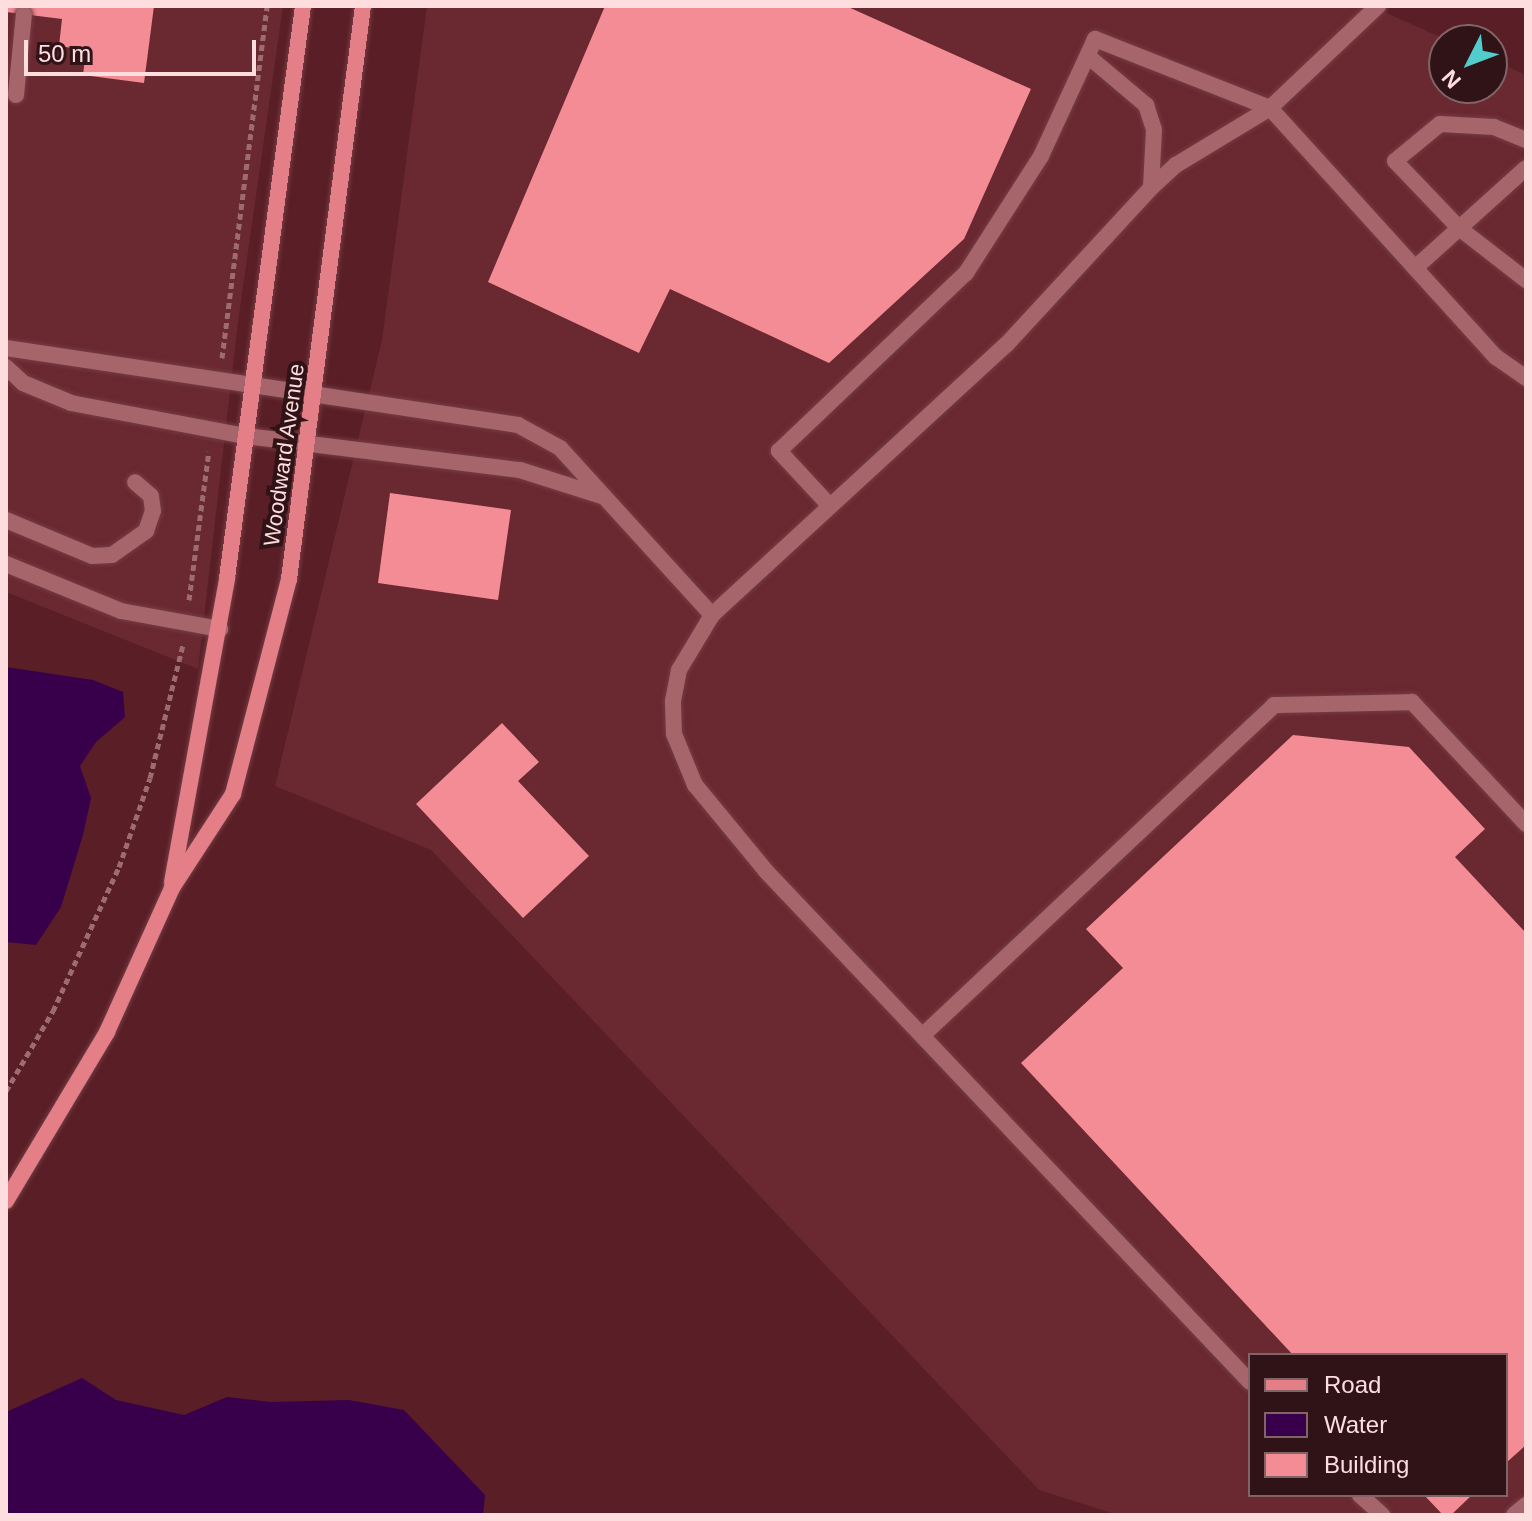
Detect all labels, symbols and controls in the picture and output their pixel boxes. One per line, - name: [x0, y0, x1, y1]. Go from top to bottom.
- scale bar: [28, 24, 260, 74]
- north arrow: [1428, 24, 1508, 104]
- text: 50 m: [38, 40, 91, 67]
- text: N: [1437, 65, 1466, 93]
- street label: Woodward Avenue: [258, 362, 310, 548]
- legend: [1248, 1353, 1508, 1497]
- text: Road: [1324, 1371, 1381, 1398]
- text: Water: [1324, 1411, 1387, 1438]
- text: Building: [1324, 1451, 1409, 1478]

